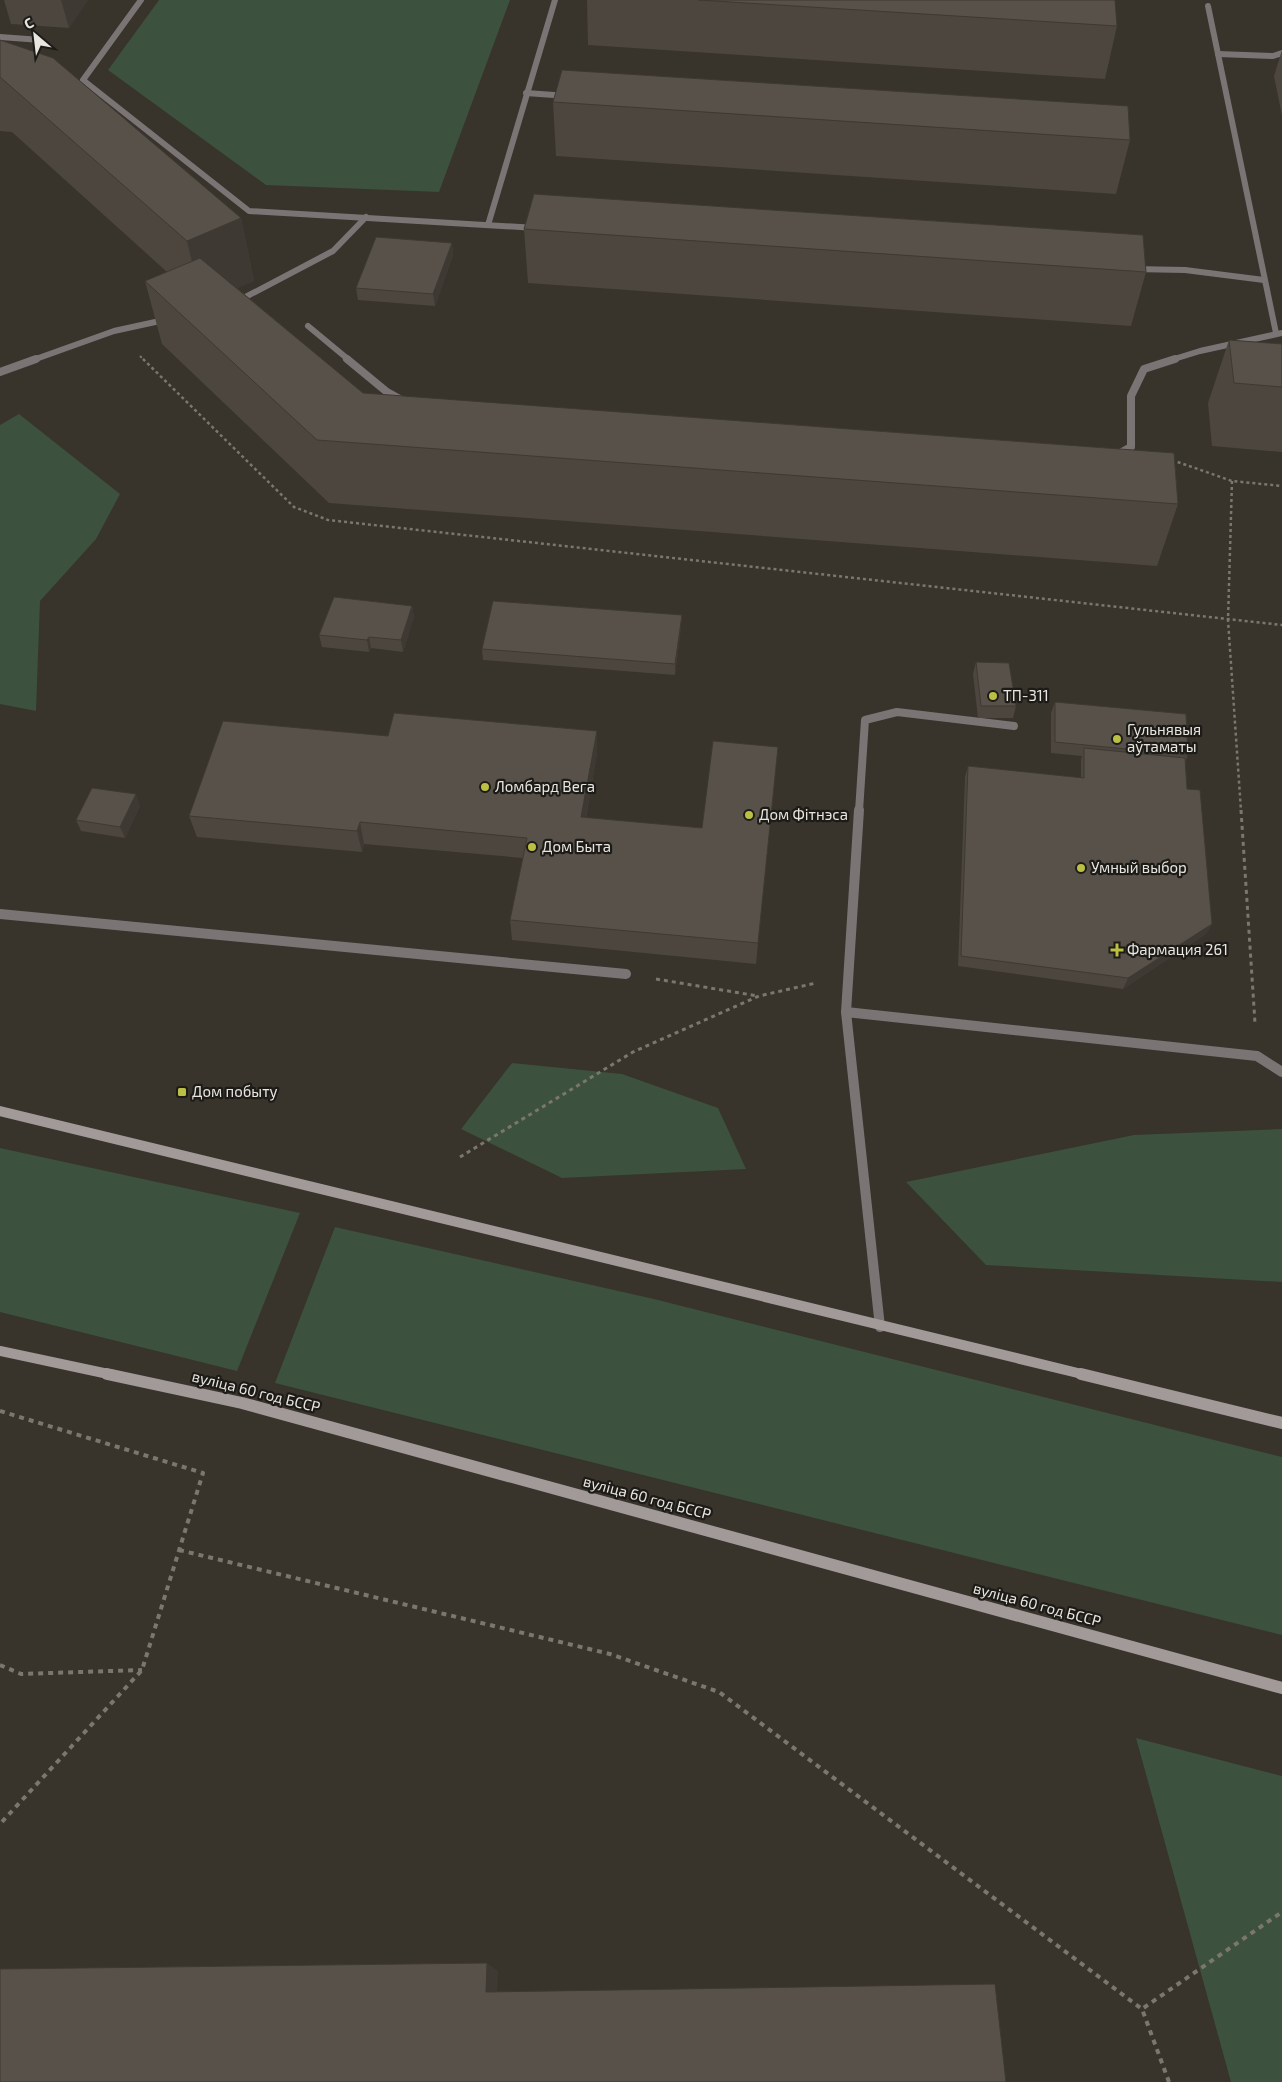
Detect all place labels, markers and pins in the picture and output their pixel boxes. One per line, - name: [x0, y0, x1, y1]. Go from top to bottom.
- place label: ТП-311: [1003, 686, 1049, 704]
- marker: ТП-311: [987, 690, 999, 702]
- place label: Гульнявыя аўтаматы: [1127, 720, 1201, 756]
- marker: Гульнявыя аўтаматы: [1111, 733, 1123, 745]
- place label: Ломбард Вега: [495, 777, 595, 795]
- marker: Ломбард Вега: [479, 781, 491, 793]
- place label: Дом Фітнэса: [759, 805, 848, 823]
- marker: Дом Фітнэса: [743, 809, 755, 821]
- place label: Дом Быта: [542, 837, 611, 855]
- marker: Дом Быта: [526, 841, 538, 853]
- place label: Умный выбор: [1091, 858, 1187, 876]
- marker: Умный выбор: [1075, 862, 1087, 874]
- place label: Фармация 261: [1127, 940, 1228, 958]
- marker: Фармация 261: [1111, 944, 1123, 956]
- place label: Дом побыту: [192, 1082, 277, 1101]
- marker: Дом побыту: [176, 1086, 188, 1098]

